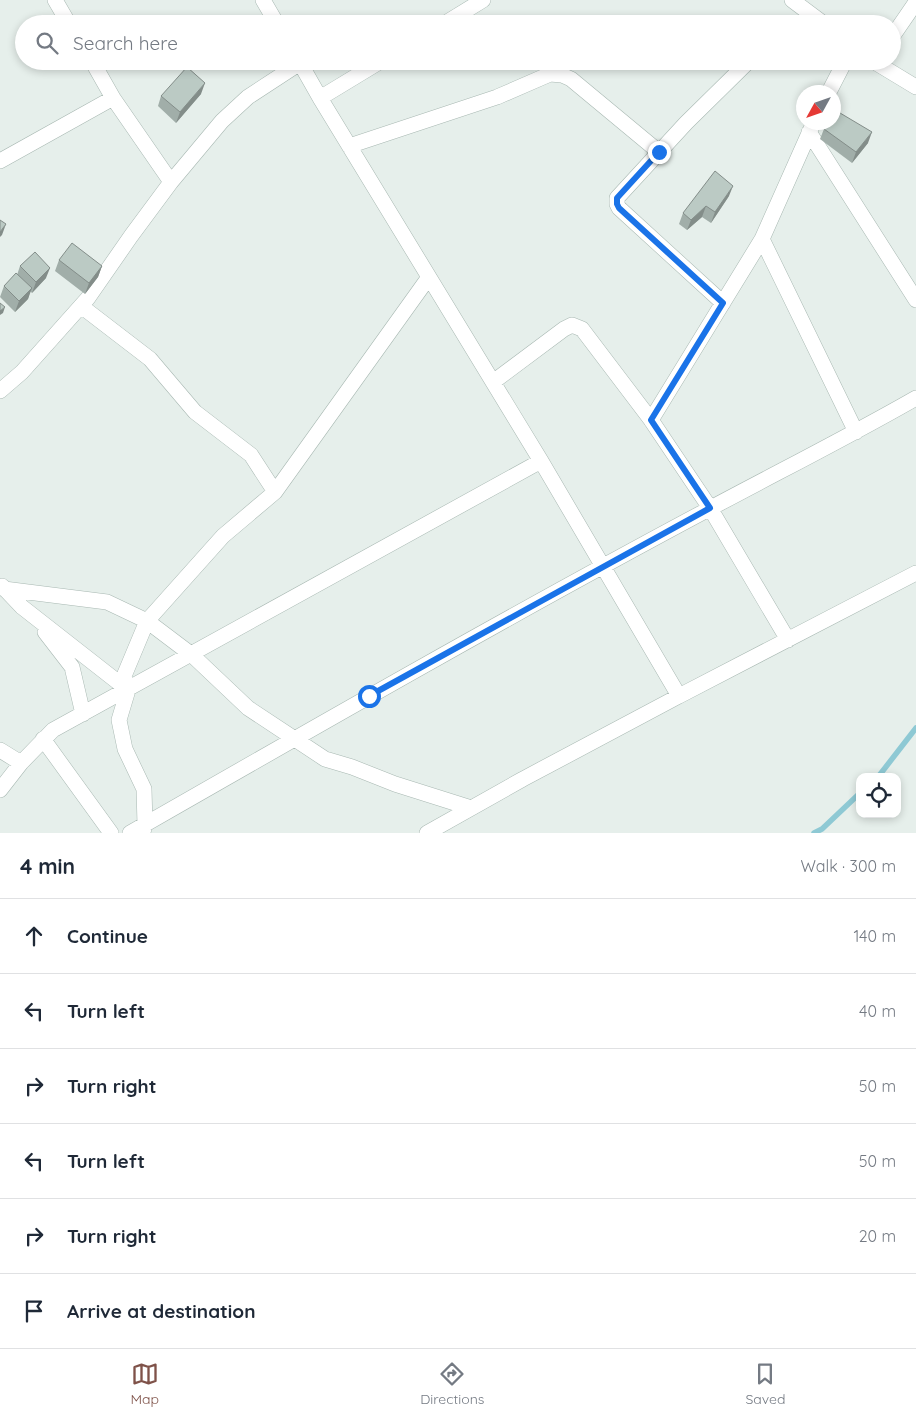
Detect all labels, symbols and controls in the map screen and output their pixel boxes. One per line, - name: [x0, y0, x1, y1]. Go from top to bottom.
- search box: [15, 15, 901, 70]
- icon: search: [33, 29, 61, 57]
- text: Search here: [73, 31, 178, 55]
- north arrow: [796, 85, 841, 130]
- route end: [648, 141, 671, 164]
- route start: [358, 685, 381, 708]
- map controls: [856, 773, 901, 818]
- button: locate: [856, 773, 901, 818]
- text: 4 min: [20, 853, 75, 879]
- text: Walk · 300 m: [801, 856, 896, 876]
- icon: ahead: [20, 922, 48, 950]
- text: Continue: [67, 924, 148, 948]
- text: 140 m: [853, 926, 896, 946]
- icon: left: [20, 997, 48, 1025]
- text: Turn left: [67, 999, 145, 1023]
- text: 40 m: [859, 1001, 896, 1021]
- icon: right: [20, 1072, 48, 1100]
- text: Turn right: [67, 1074, 156, 1098]
- text: 50 m: [859, 1076, 896, 1096]
- icon: left: [20, 1147, 48, 1175]
- text: Turn left: [67, 1149, 145, 1173]
- text: 50 m: [859, 1151, 896, 1171]
- icon: right: [20, 1222, 48, 1250]
- text: Turn right: [67, 1224, 156, 1248]
- text: 20 m: [859, 1226, 896, 1246]
- icon: arrive: [20, 1297, 48, 1325]
- text: Arrive at destination: [67, 1299, 256, 1323]
- tab: Map: [131, 1360, 159, 1408]
- tab: Directions: [420, 1360, 484, 1408]
- tab: Saved: [745, 1360, 785, 1408]

